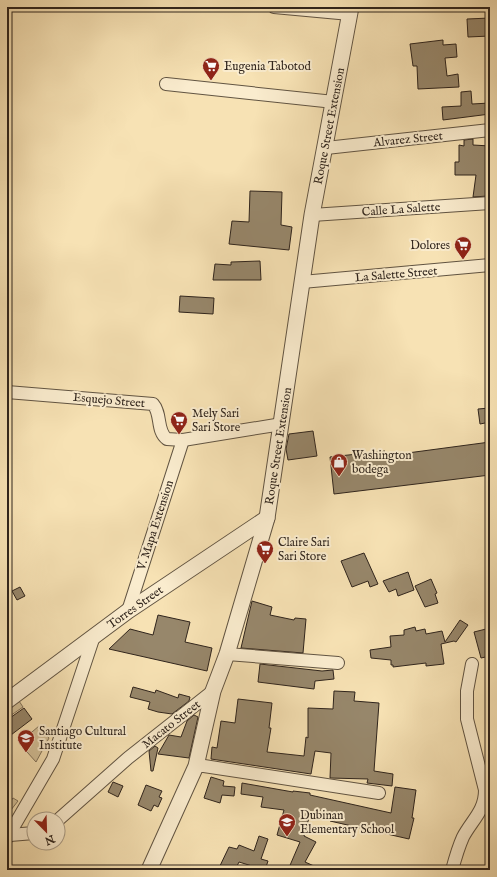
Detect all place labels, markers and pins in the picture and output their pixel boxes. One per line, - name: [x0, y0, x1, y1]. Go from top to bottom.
- supermarket icon: Eugenia Tabotod: [201, 56, 221, 81]
- place label: Eugenia Tabotod: [224, 59, 311, 74]
- supermarket icon: Dolores: [453, 235, 473, 260]
- place label: Dolores: [410, 238, 450, 253]
- place label: Mely Sari Sari Store: [192, 406, 241, 435]
- supermarket icon: Mely Sari Sari Store: [169, 410, 189, 435]
- place label: Washington bodega: [352, 448, 412, 477]
- shop icon: Washington bodega: [329, 452, 349, 477]
- place label: Claire Sari Sari Store: [278, 535, 330, 564]
- supermarket icon: Claire Sari Sari Store: [255, 539, 275, 564]
- place label: Santiago Cultural Institute: [39, 724, 127, 753]
- school or university icon: Santiago Cultural Institute: [16, 728, 36, 753]
- place label: Dubinan Elementary School: [300, 808, 395, 837]
- school or university icon: Dubinan Elementary School: [277, 812, 297, 837]

